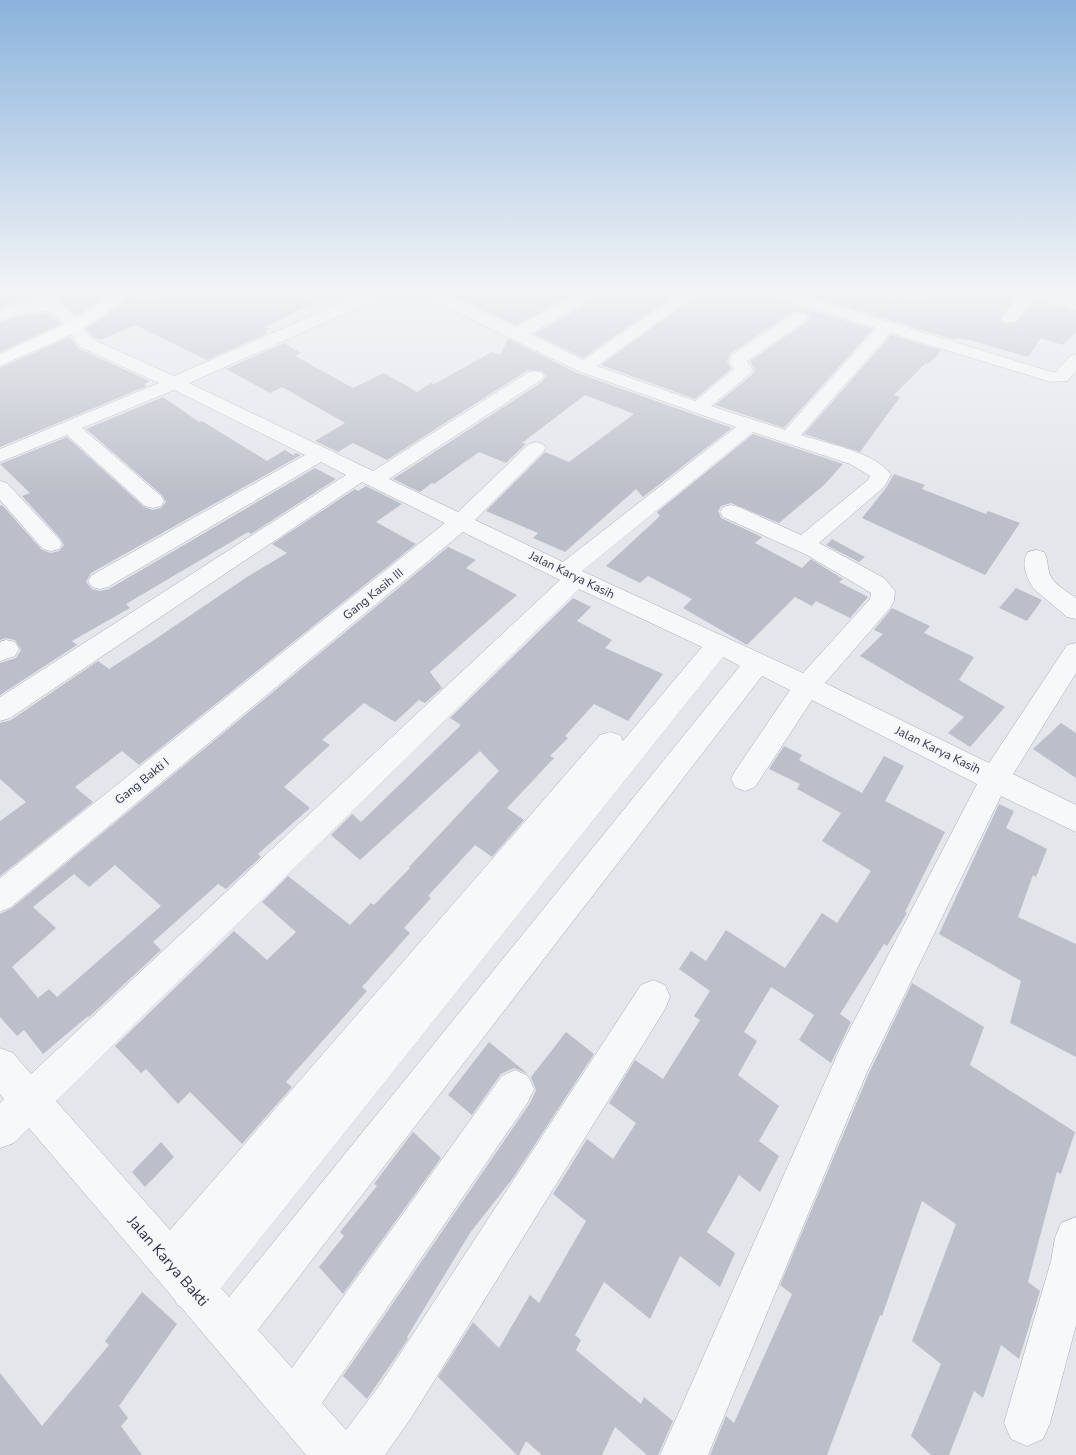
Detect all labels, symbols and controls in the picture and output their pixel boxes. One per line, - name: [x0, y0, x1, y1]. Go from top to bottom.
- street label: Jalan Karya Kasih: [526, 547, 617, 603]
- street label: Gang Kasih III: [339, 565, 407, 623]
- street label: Jalan Karya Kasih: [892, 722, 983, 778]
- street label: Gang Bakti I: [112, 754, 172, 808]
- street label: Jalan Karya Bakti: [122, 1211, 213, 1311]

